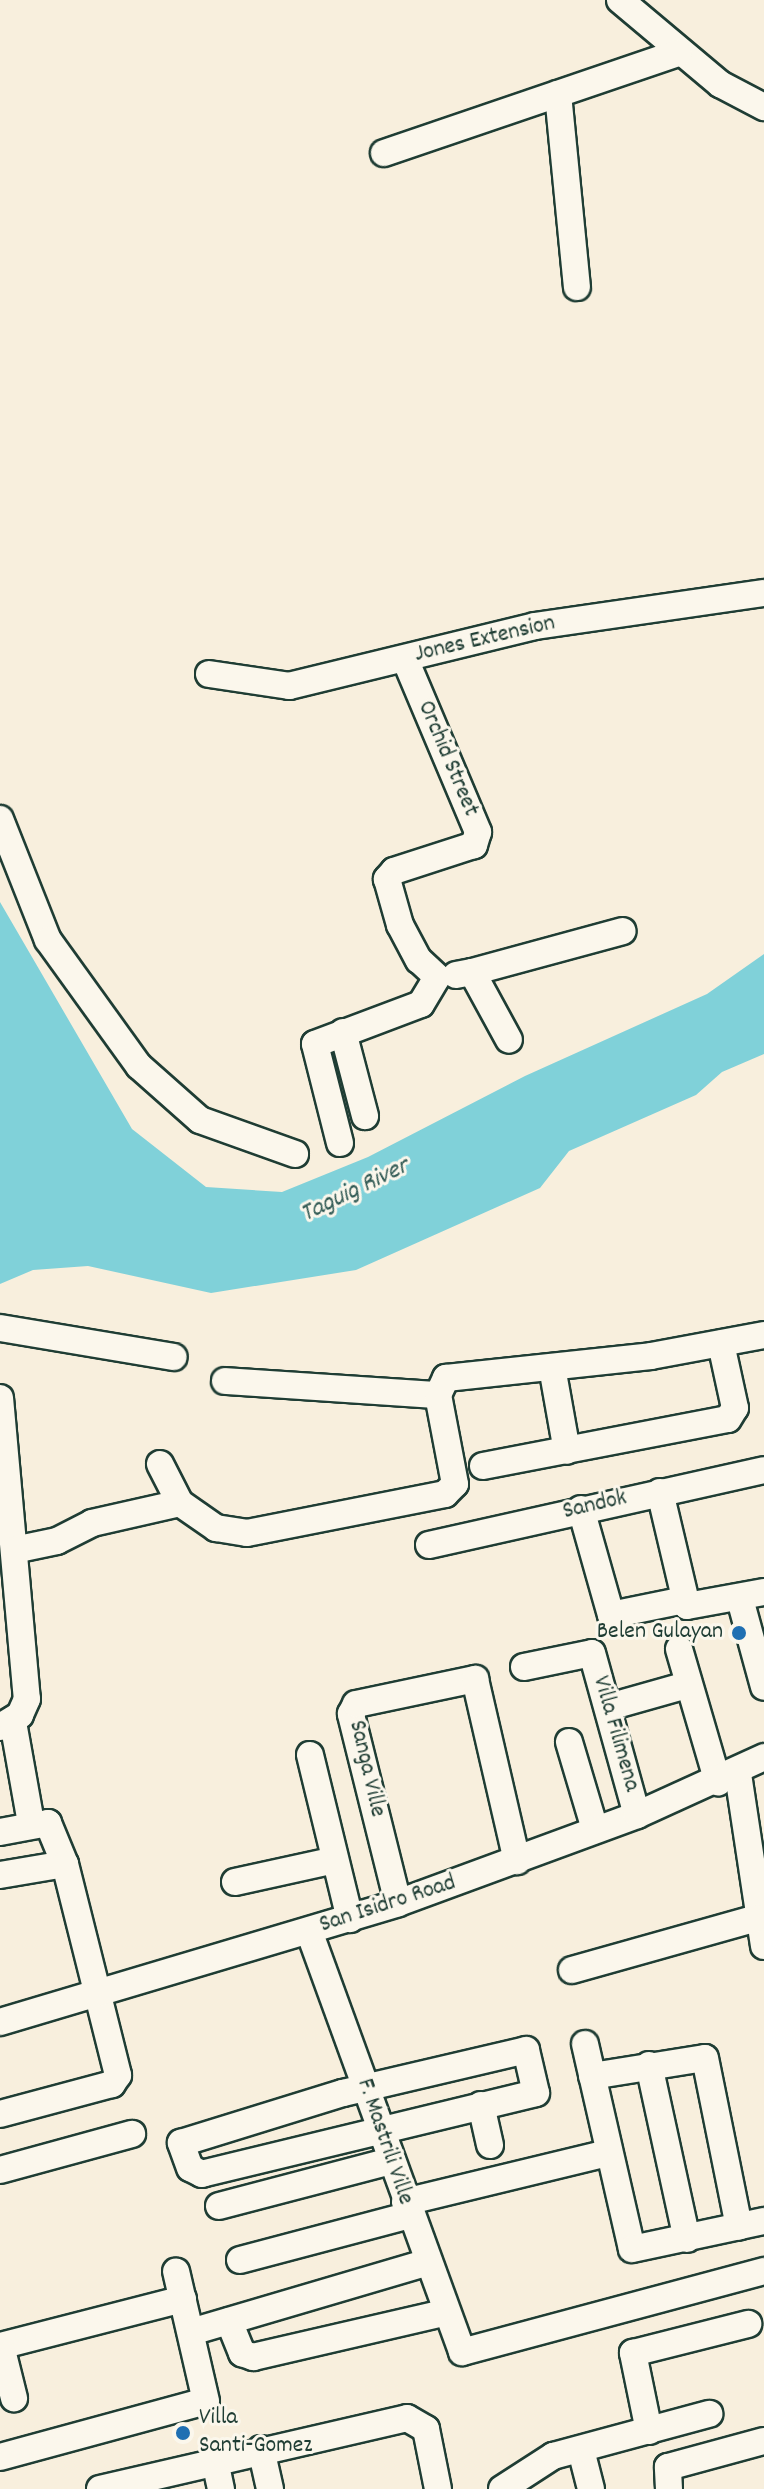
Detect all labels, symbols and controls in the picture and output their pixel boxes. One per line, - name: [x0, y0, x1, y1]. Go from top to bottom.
- street label: Jones Extension: [412, 610, 558, 670]
- street label: Orchid Street: [410, 697, 484, 821]
- water label: Taguig River: [296, 1151, 414, 1231]
- street label: Sandok: [560, 1485, 630, 1527]
- place label: Belen Gulayan: [597, 1619, 723, 1647]
- marker: Belen Gulayan: [730, 1624, 748, 1642]
- street label: Villa Filimena: [585, 1673, 645, 1795]
- street label: Sanga Ville: [341, 1718, 391, 1820]
- street label: San Isidro Road: [316, 1869, 460, 1941]
- street label: F. Mastrili Ville: [349, 2075, 419, 2209]
- place label: Villa Santi-Gomez: [199, 2405, 312, 2461]
- marker: Villa Santi-Gomez: [174, 2424, 192, 2442]

